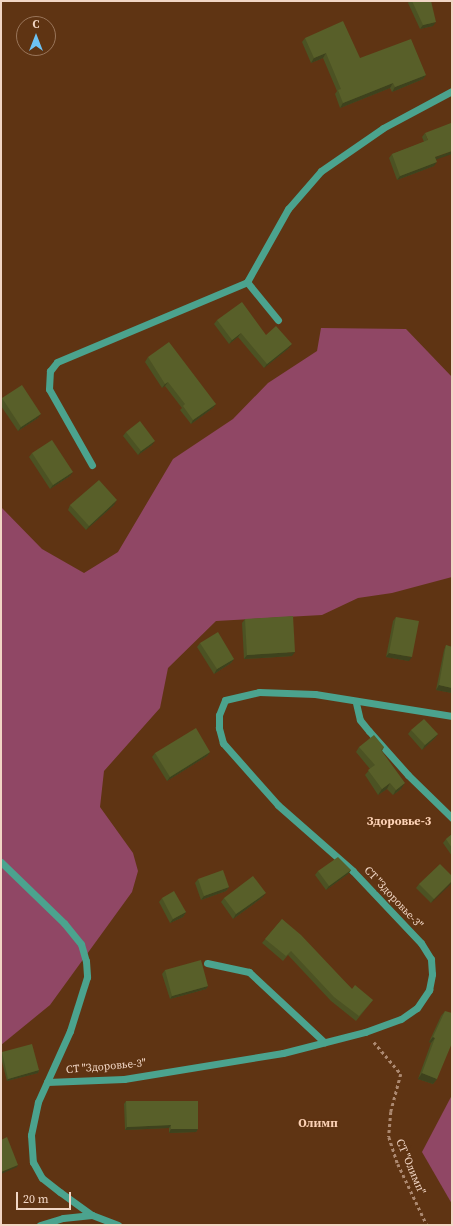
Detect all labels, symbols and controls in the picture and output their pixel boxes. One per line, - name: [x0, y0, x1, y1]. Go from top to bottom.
- north arrow: [16, 16, 56, 56]
- text: С: [33, 17, 39, 32]
- district label: Здоровье-3: [367, 815, 431, 829]
- street label: СТ "Здоровье-3": [361, 864, 425, 932]
- street label: СТ "Здоровье-3": [65, 1057, 147, 1077]
- district label: Олимп: [298, 1117, 338, 1131]
- street label: СТ "Олимп": [392, 1137, 428, 1197]
- scale bar: [18, 1184, 73, 1210]
- text: 20 m: [23, 1191, 49, 1207]

